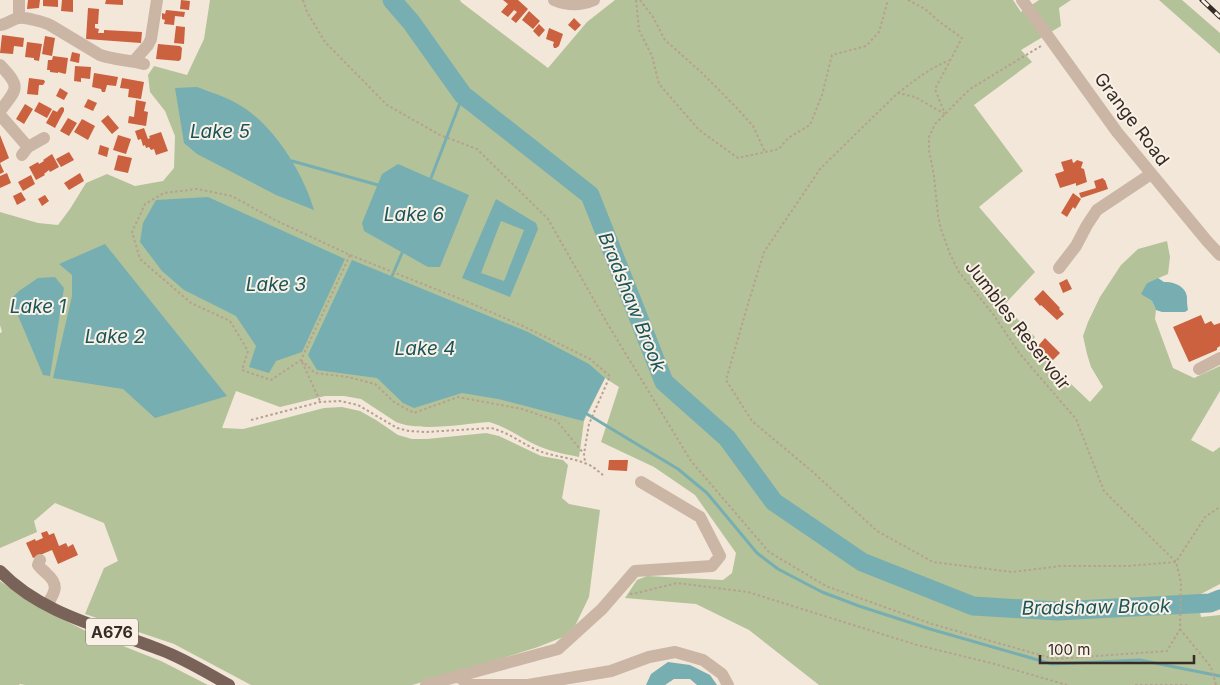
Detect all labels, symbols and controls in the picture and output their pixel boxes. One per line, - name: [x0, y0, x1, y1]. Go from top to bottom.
- street label: Grange Road: [1090, 68, 1174, 170]
- water label: Lake 5: [190, 120, 251, 143]
- water label: Lake 6: [384, 203, 444, 226]
- water label: Bradshaw Brook: [593, 229, 671, 376]
- street label: Jumbles Reservoir: [961, 256, 1075, 394]
- water label: Lake 3: [246, 273, 306, 296]
- water label: Lake 1: [10, 295, 66, 318]
- water label: Lake 2: [85, 325, 146, 348]
- water label: Lake 4: [395, 337, 456, 360]
- water label: Bradshaw Brook: [1021, 594, 1171, 620]
- road number: A676: [86, 618, 138, 646]
- scale bar: [1040, 632, 1194, 664]
- text: 100 m: [1048, 640, 1090, 659]

